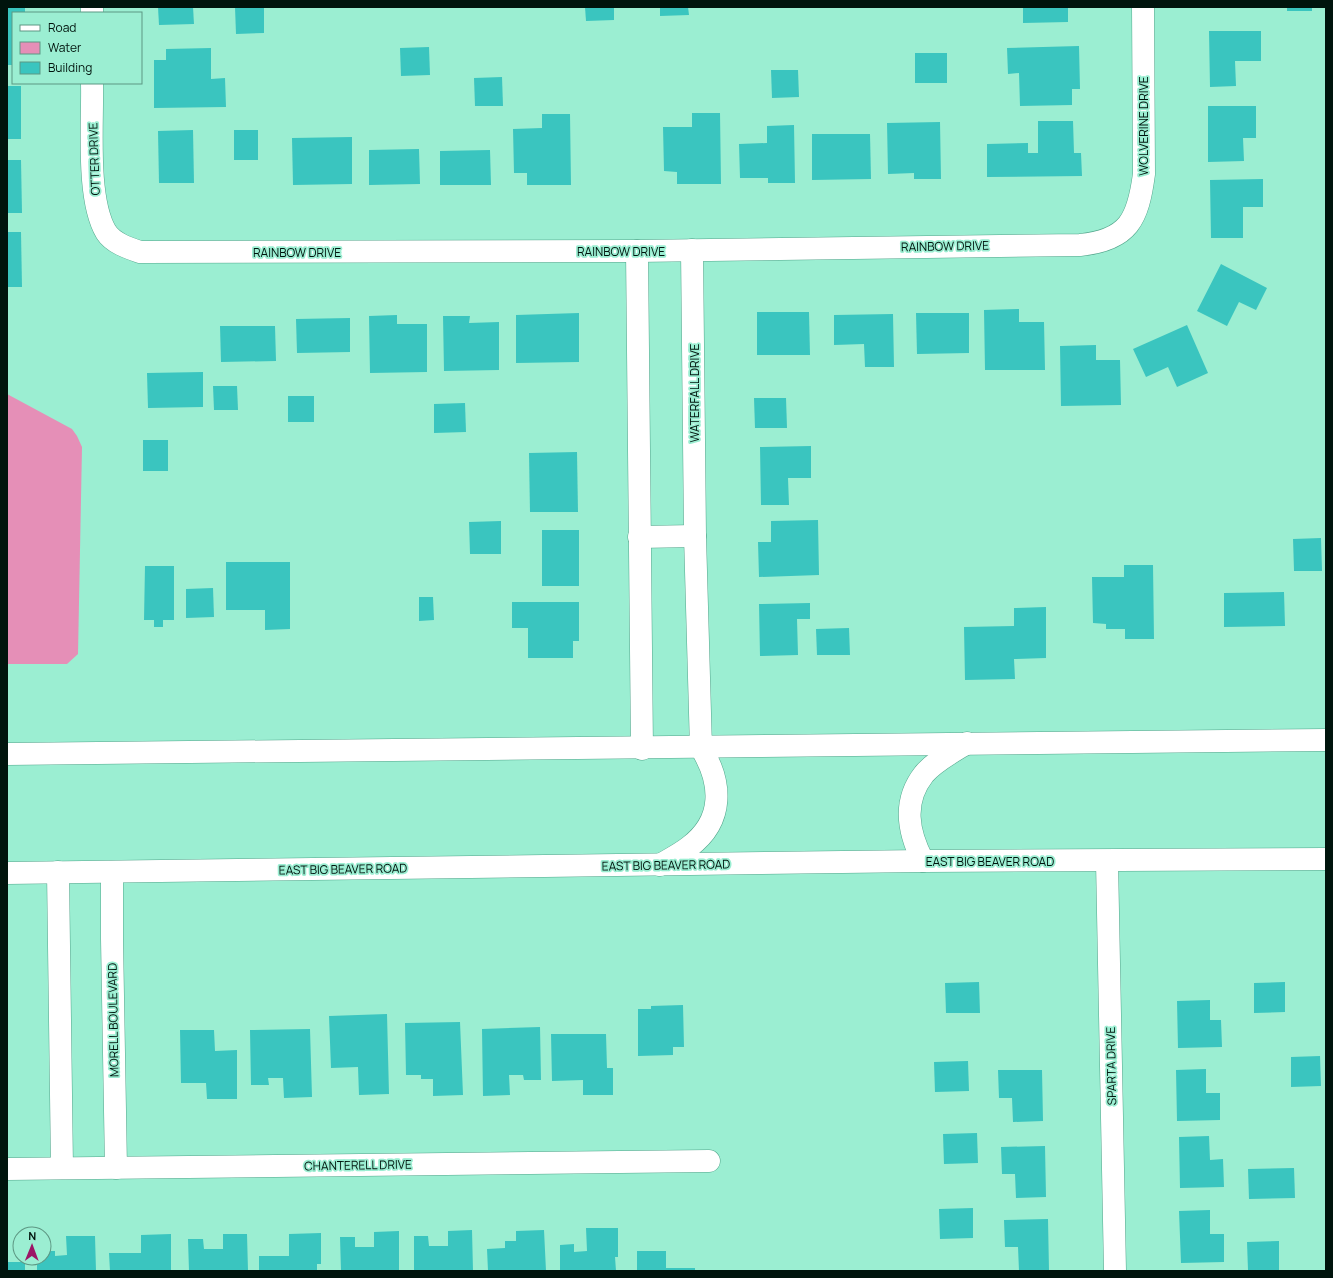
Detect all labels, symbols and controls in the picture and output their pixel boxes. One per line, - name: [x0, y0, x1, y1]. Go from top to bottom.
- legend: [12, 12, 142, 84]
- text: Road: [48, 19, 76, 36]
- text: Water: [48, 39, 82, 56]
- text: Building: [48, 59, 92, 76]
- street label: WOLVERINE DRIVE: [1135, 76, 1152, 176]
- street label: OTTER DRIVE: [84, 122, 104, 196]
- street label: RAINBOW DRIVE: [901, 237, 989, 255]
- street label: RAINBOW DRIVE: [577, 243, 665, 260]
- street label: RAINBOW DRIVE: [253, 244, 341, 261]
- street label: WATERFALL DRIVE: [686, 343, 703, 442]
- street label: EAST BIG BEAVER ROAD: [926, 853, 1054, 870]
- street label: EAST BIG BEAVER ROAD: [602, 855, 730, 875]
- street label: EAST BIG BEAVER ROAD: [279, 859, 407, 879]
- street label: MORELL BOULEVARD: [104, 963, 122, 1077]
- street label: SPARTA DRIVE: [1102, 1026, 1120, 1105]
- street label: CHANTERELL DRIVE: [304, 1156, 412, 1174]
- north arrow: [12, 1226, 52, 1266]
- text: N: [28, 1228, 36, 1243]

